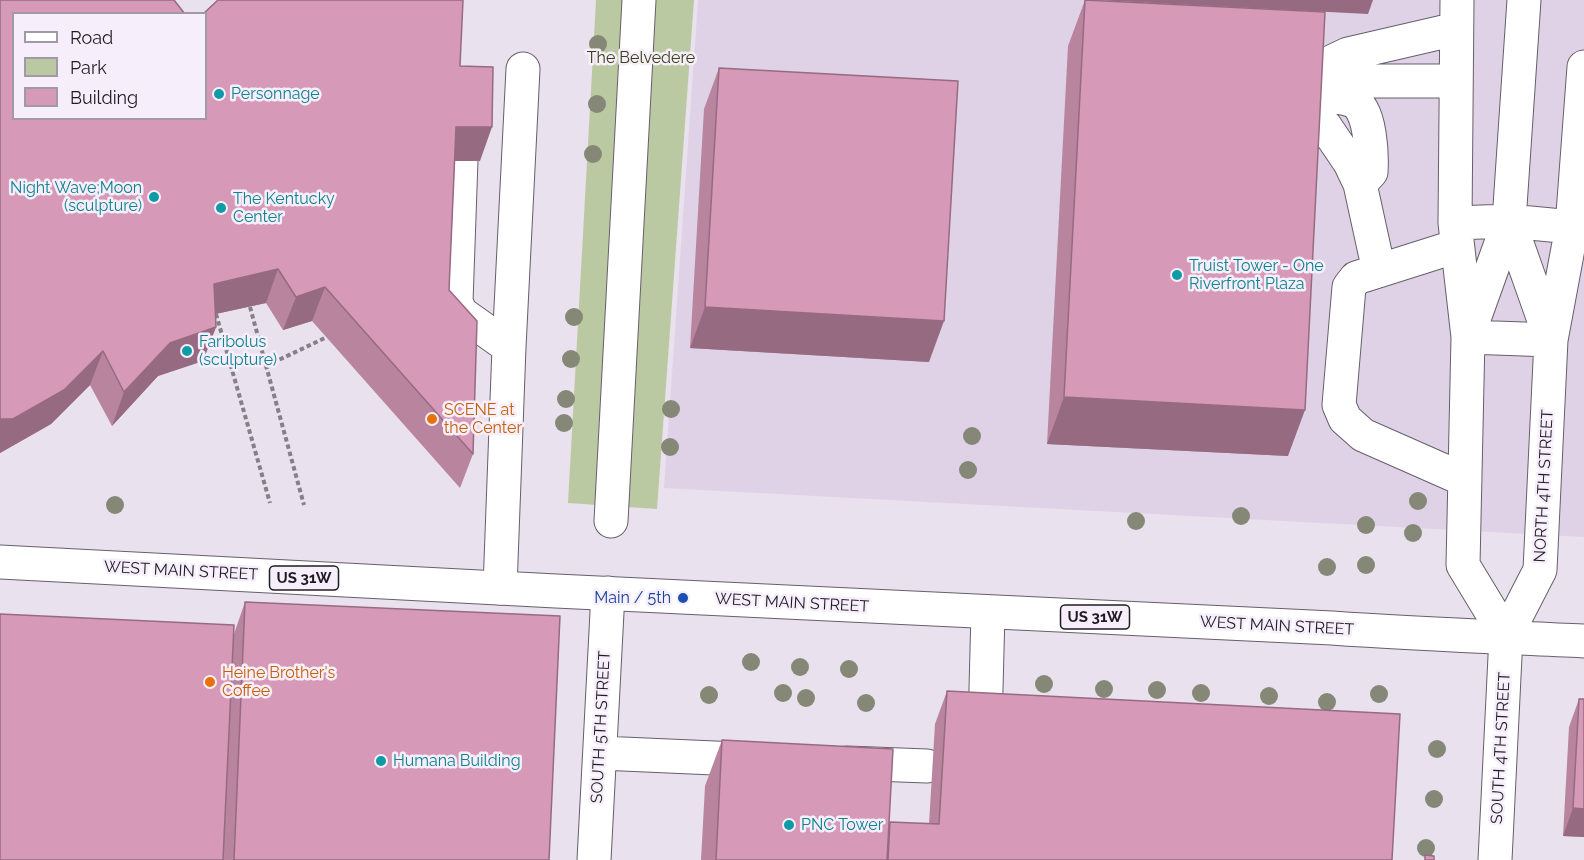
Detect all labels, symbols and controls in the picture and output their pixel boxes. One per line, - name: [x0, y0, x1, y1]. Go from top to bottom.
- legend: [12, 12, 207, 120]
- text: Road: [70, 27, 113, 48]
- park label: The Belvedere: [587, 48, 695, 68]
- text: Park: [70, 57, 107, 78]
- place label: Personnage: [231, 84, 320, 104]
- text: Building: [70, 87, 138, 108]
- marker: Personnage: [212, 87, 226, 101]
- place label: Night Wave;Moon (sculpture): [10, 178, 142, 216]
- place label: The Kentucky Center: [233, 189, 335, 227]
- marker: Night Wave;Moon (sculpture): [147, 190, 161, 204]
- marker: The Kentucky Center: [214, 201, 228, 215]
- place label: Truist Tower - One Riverfront Plaza: [1189, 256, 1324, 294]
- marker: Truist Tower - One Riverfront Plaza: [1170, 268, 1184, 282]
- place label: Faribolus (sculpture): [199, 332, 277, 370]
- marker: Faribolus (sculpture): [180, 344, 194, 358]
- place label: SCENE at the Center: [444, 400, 522, 438]
- street label: NORTH 4TH STREET: [1530, 409, 1558, 563]
- marker: SCENE at the Center: [425, 412, 439, 426]
- street label: WEST MAIN STREET: [103, 557, 259, 585]
- road number: US 31W: [270, 566, 338, 590]
- place label: Main / 5th: [594, 588, 671, 608]
- street label: WEST MAIN STREET: [714, 589, 870, 617]
- marker: Main / 5th: [676, 591, 690, 605]
- road number: US 31W: [1060, 605, 1130, 629]
- street label: WEST MAIN STREET: [1199, 612, 1355, 640]
- street label: SOUTH 5TH STREET: [587, 650, 615, 804]
- place label: Heine Brother's Coffee: [222, 663, 335, 701]
- street label: SOUTH 4TH STREET: [1487, 672, 1515, 824]
- marker: Heine Brother's Coffee: [203, 675, 217, 689]
- place label: Humana Building: [393, 751, 521, 771]
- marker: Humana Building: [374, 754, 388, 768]
- place label: PNC Tower: [801, 815, 883, 835]
- marker: PNC Tower: [782, 818, 796, 832]

